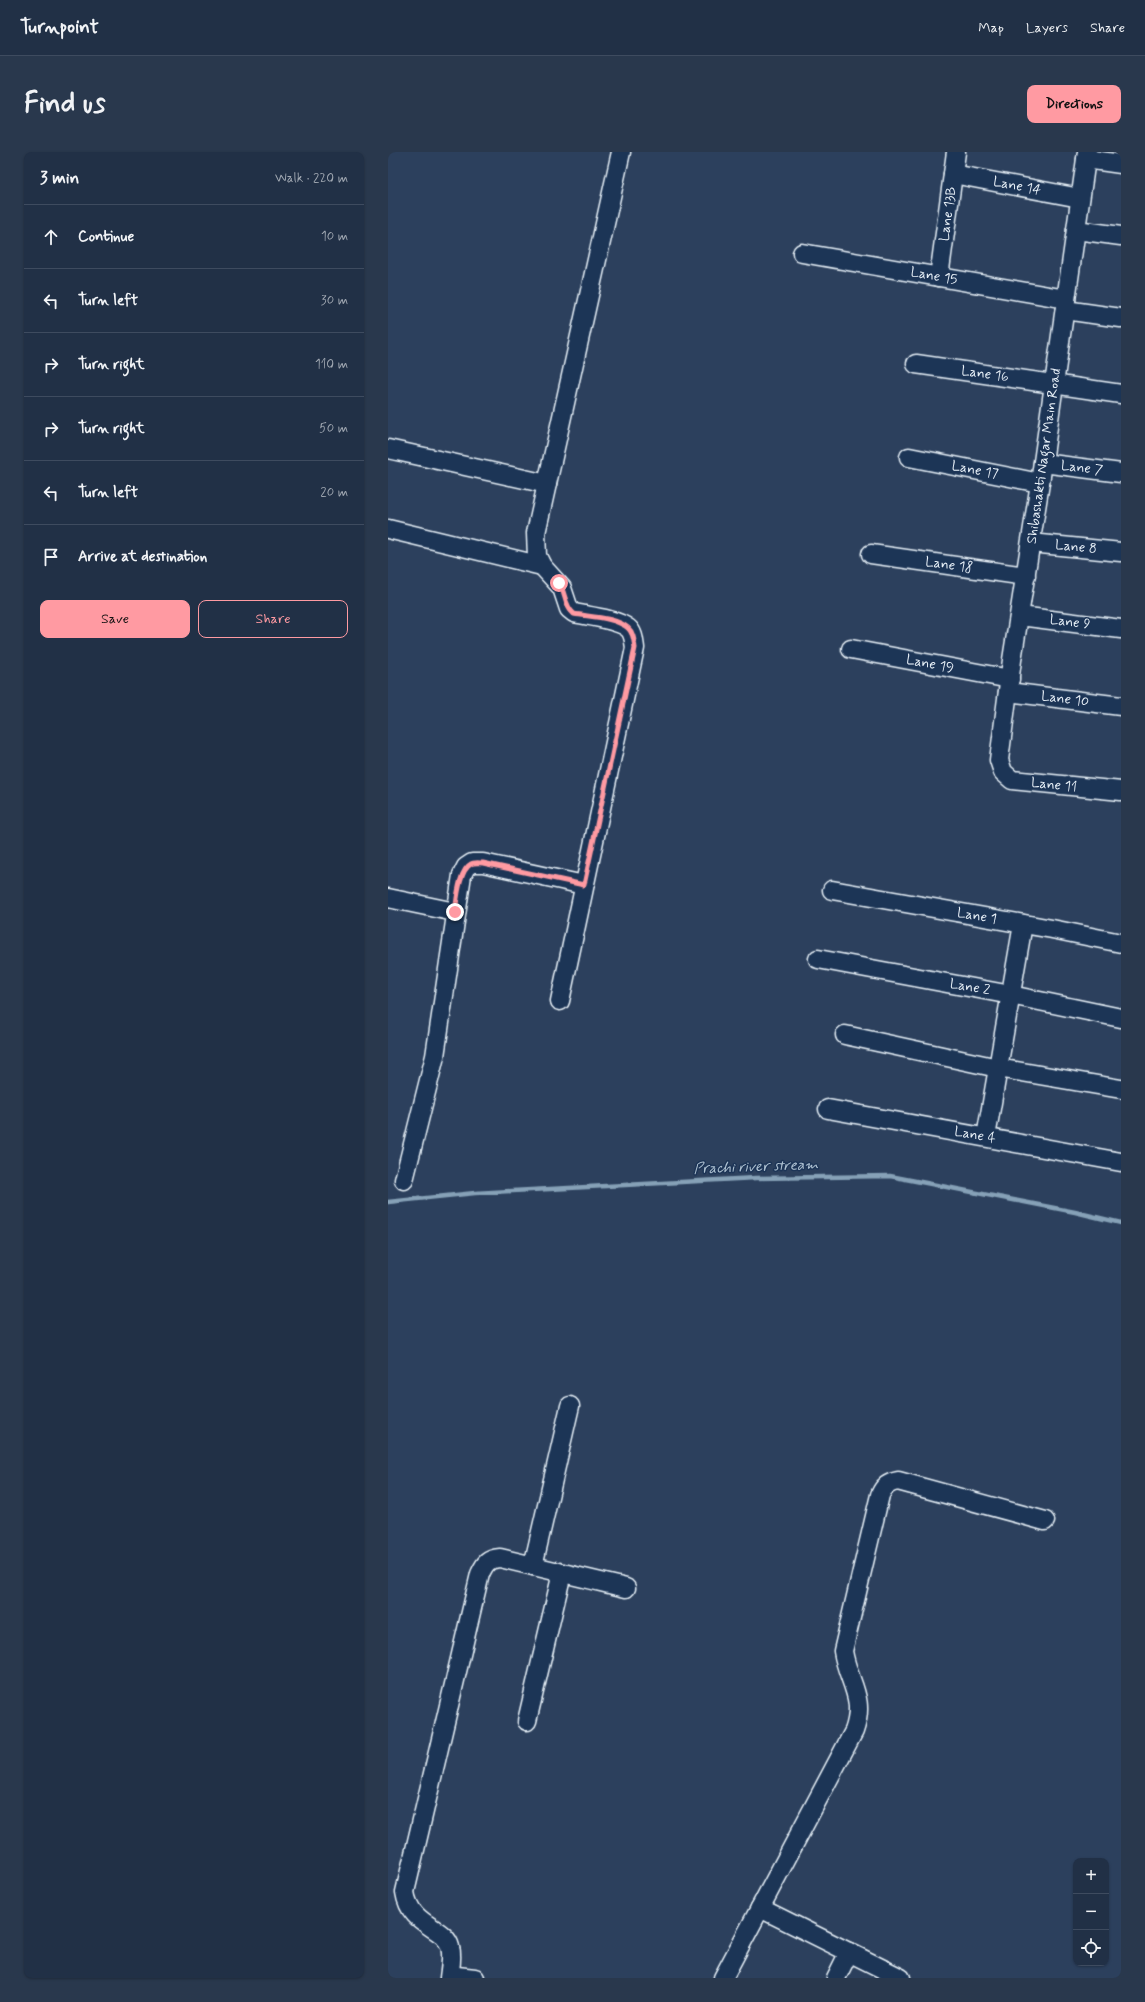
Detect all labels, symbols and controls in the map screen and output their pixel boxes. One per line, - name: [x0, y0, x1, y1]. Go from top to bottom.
- text: Turnpoint: [20, 15, 99, 40]
- text: Map: [978, 19, 1004, 37]
- text: Layers: [1026, 19, 1068, 37]
- text: Share: [1090, 19, 1125, 37]
- button: Directions: [1027, 85, 1121, 123]
- text: Find us: [24, 86, 105, 123]
- text: 3 min: [40, 167, 79, 189]
- text: Walk · 220 m: [275, 170, 348, 187]
- street label: Lane 14: [991, 173, 1043, 200]
- street label: Lane 13B: [935, 185, 961, 242]
- icon: ahead: [40, 226, 62, 248]
- text: Continue: [78, 227, 134, 247]
- text: 10 m: [321, 228, 348, 245]
- street label: Lane 15: [909, 263, 959, 289]
- icon: left: [40, 290, 62, 312]
- text: Turn left: [78, 291, 138, 311]
- text: 30 m: [321, 292, 348, 309]
- icon: right: [40, 354, 62, 376]
- text: Turn right: [78, 355, 145, 375]
- text: 110 m: [315, 356, 348, 373]
- street label: Lane 16: [960, 362, 1010, 386]
- street label: Shibashakti Nagar Main Road: [1023, 367, 1067, 545]
- icon: right: [40, 418, 62, 440]
- text: Turn right: [78, 419, 145, 439]
- text: 50 m: [319, 420, 348, 437]
- street label: Lane 7: [1060, 456, 1105, 480]
- street label: Lane 17: [950, 457, 1000, 483]
- icon: left: [40, 482, 62, 504]
- text: Turn left: [78, 483, 138, 503]
- text: 20 m: [320, 484, 348, 501]
- street label: Lane 8: [1054, 536, 1098, 558]
- icon: arrive: [40, 546, 62, 568]
- text: Arrive at destination: [78, 547, 207, 567]
- street label: Lane 18: [924, 553, 974, 577]
- route start: [550, 574, 568, 592]
- button: Save: [40, 600, 190, 638]
- button: Share: [198, 600, 348, 638]
- street label: Lane 9: [1049, 611, 1091, 633]
- street label: Lane 19: [905, 651, 955, 677]
- street label: Lane 10: [1040, 687, 1090, 711]
- street label: Lane 11: [1030, 774, 1078, 796]
- route end: [446, 903, 464, 921]
- street label: Lane 1: [956, 904, 998, 928]
- street label: Lane 2: [948, 975, 992, 999]
- street label: Lane 4: [953, 1122, 997, 1148]
- water label: Prachi river stream: [693, 1155, 819, 1179]
- map controls: [1073, 1858, 1109, 1966]
- button: +: [1073, 1858, 1109, 1894]
- button: −: [1073, 1894, 1109, 1930]
- button: locate: [1073, 1930, 1109, 1966]

